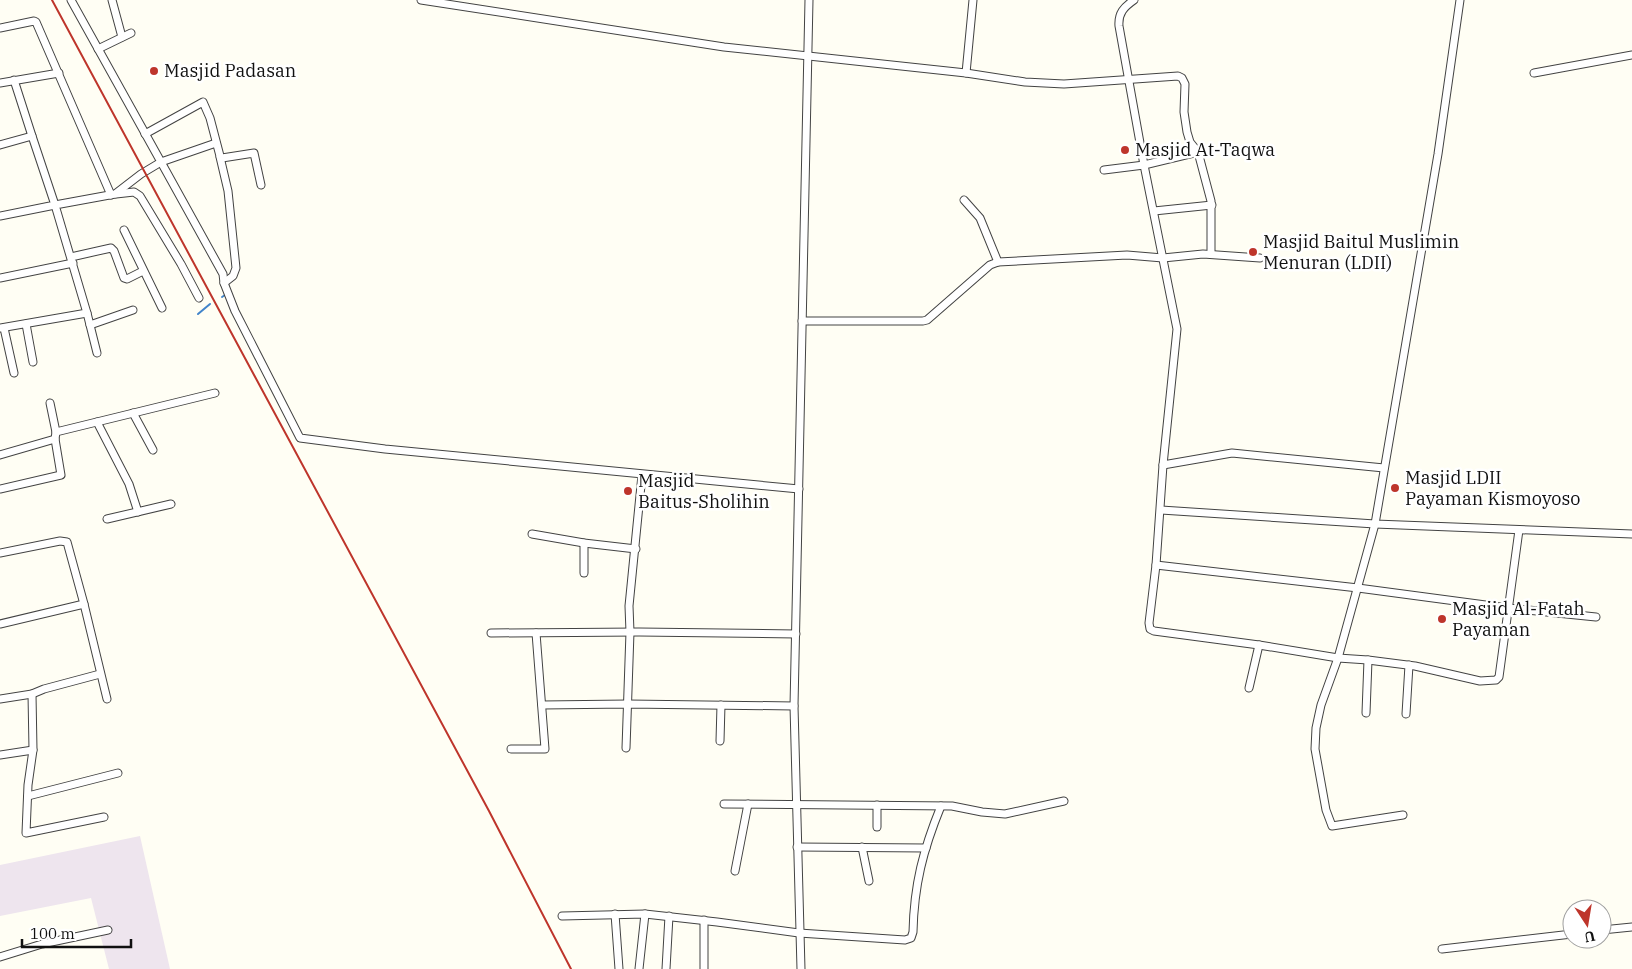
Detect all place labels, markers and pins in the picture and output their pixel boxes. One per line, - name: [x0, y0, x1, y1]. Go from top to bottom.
- place label: Masjid Padasan: [164, 59, 296, 82]
- marker: Masjid Padasan: [148, 65, 160, 77]
- place label: Masjid At-Taqwa: [1135, 138, 1275, 161]
- marker: Masjid At-Taqwa: [1119, 144, 1131, 156]
- place label: Masjid Baitul Muslimin Menuran (LDII): [1263, 230, 1459, 274]
- marker: Masjid Baitul Muslimin Menuran (LDII): [1247, 246, 1259, 258]
- place label: Masjid LDII Payaman Kismoyoso: [1405, 466, 1580, 510]
- place label: Masjid Baitus-Sholihin: [638, 469, 770, 513]
- marker: Masjid LDII Payaman Kismoyoso: [1389, 482, 1401, 494]
- marker: Masjid Baitus-Sholihin: [622, 485, 634, 497]
- place label: Masjid Al-Fatah Payaman: [1452, 597, 1585, 641]
- marker: Masjid Al-Fatah Payaman: [1436, 613, 1448, 625]

